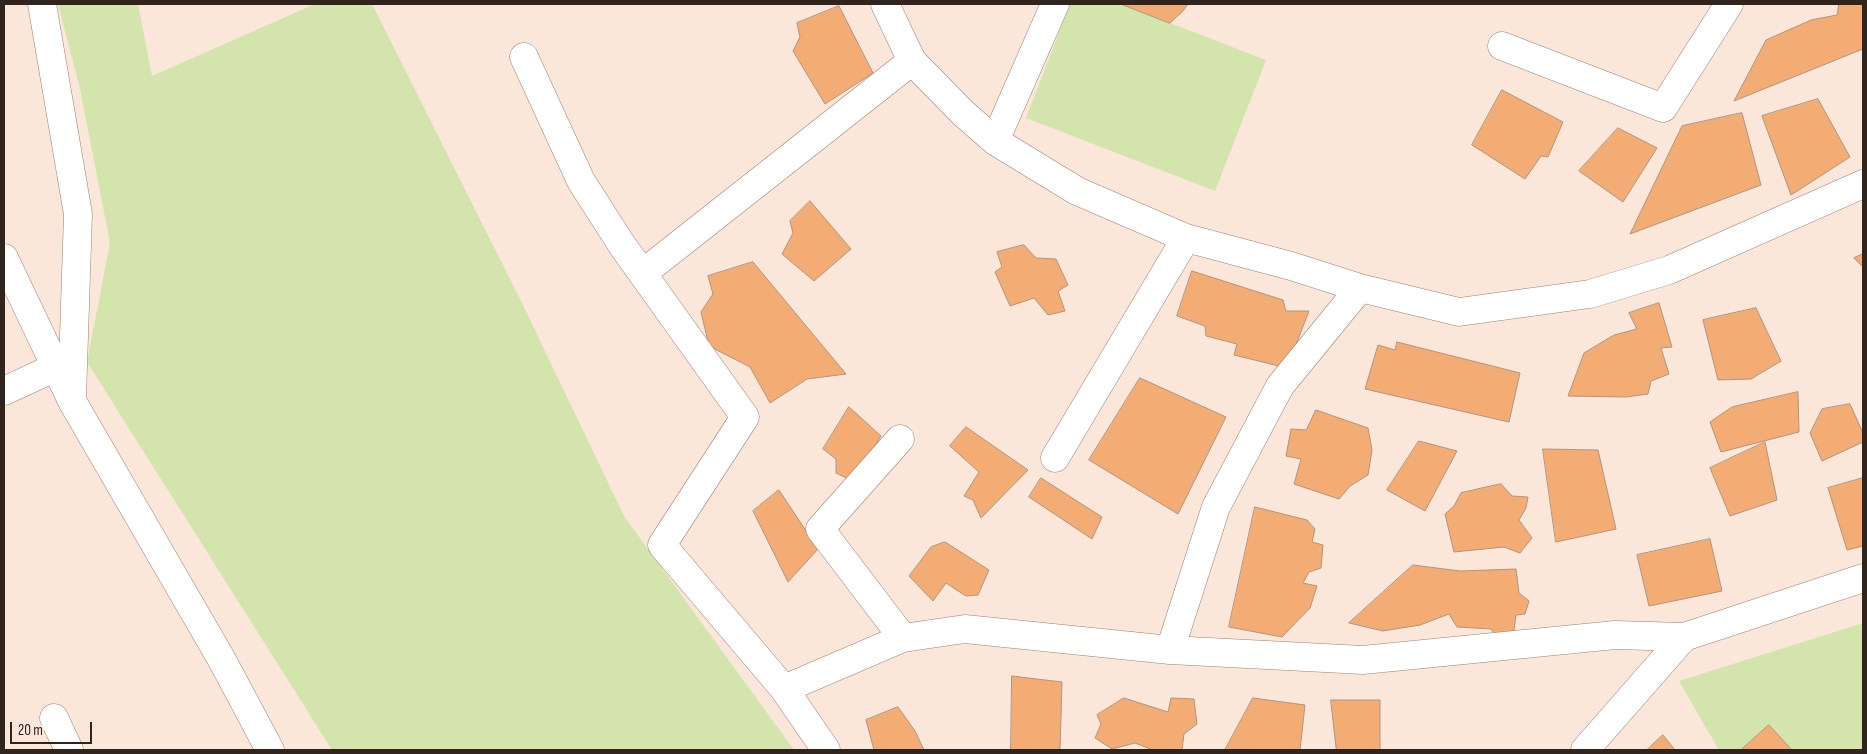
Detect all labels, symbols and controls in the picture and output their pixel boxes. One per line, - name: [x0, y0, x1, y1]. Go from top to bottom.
- scale bar: [12, 712, 95, 744]
- text: 20 m: [18, 721, 43, 740]

